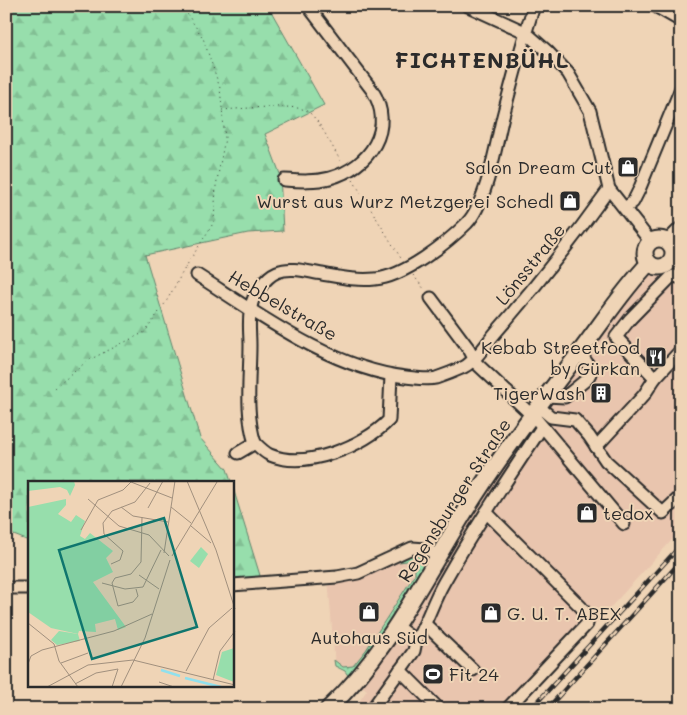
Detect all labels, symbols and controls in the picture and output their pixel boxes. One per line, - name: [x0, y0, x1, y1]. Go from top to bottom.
- district label: FICHTENBÜHL: [395, 45, 569, 74]
- place label: Salon Dream Cut: [465, 155, 612, 179]
- shop icon: Salon Dream Cut: [616, 155, 640, 179]
- place label: Wurst aus Wurz Metzgerei Schedl: [256, 189, 554, 213]
- shop icon: Wurst aus Wurz Metzgerei Schedl: [558, 189, 582, 213]
- street label: Lönsstraße: [490, 218, 570, 310]
- street label: Hebbelstraße: [224, 264, 342, 346]
- place label: Kebab Streetfood by Gürkan: [481, 335, 640, 380]
- restaurant icon: Kebab Streetfood by Gürkan: [644, 345, 668, 369]
- place label: TigerWash: [493, 381, 585, 405]
- building icon: TigerWash: [589, 381, 613, 405]
- street label: Regensburger Straße: [392, 414, 516, 586]
- inset map: [28, 481, 234, 688]
- shop icon: tedox: [575, 501, 599, 525]
- place label: tedox: [603, 501, 653, 525]
- shop icon: Autohaus Süd: [357, 600, 381, 624]
- shop icon: G. U. T. ABEX: [479, 601, 503, 625]
- place label: G. U. T. ABEX: [507, 601, 622, 625]
- place label: Autohaus Süd: [310, 625, 428, 649]
- sports icon: Fit 24: [421, 662, 445, 686]
- place label: Fit 24: [449, 662, 499, 686]

